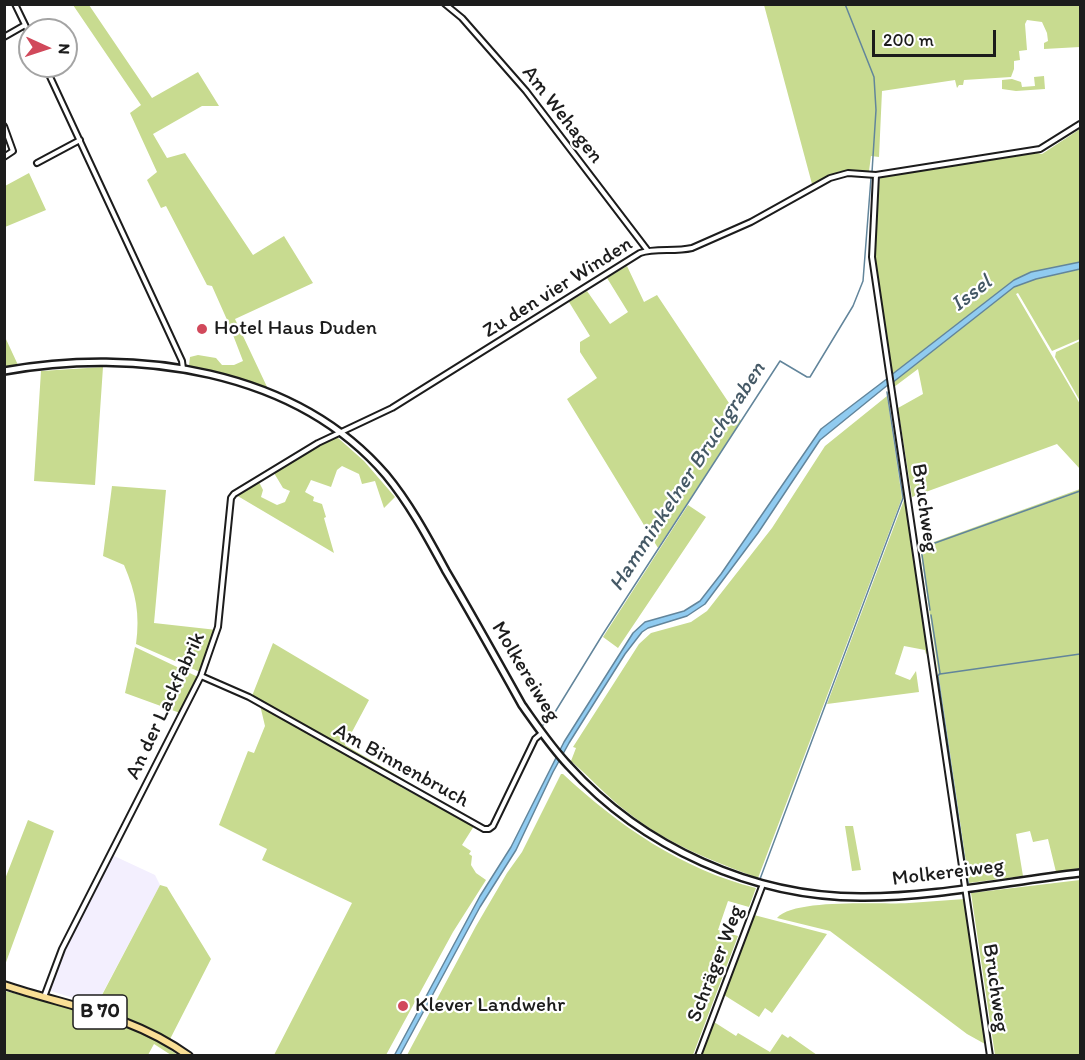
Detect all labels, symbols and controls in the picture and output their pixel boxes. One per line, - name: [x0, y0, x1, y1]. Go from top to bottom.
- north arrow: [18, 18, 78, 78]
- scale bar: [875, 18, 1000, 56]
- text: 200 m: [883, 29, 934, 51]
- text: N: [55, 43, 74, 55]
- street label: Am Wehagen: [516, 61, 608, 169]
- street label: Zu den vier Winden: [479, 232, 637, 344]
- water label: Issel: [946, 270, 998, 318]
- place label: Hotel Haus Duden: [214, 316, 377, 342]
- marker: Hotel Haus Duden: [195, 322, 209, 336]
- water label: Hamminkelner Bruchgraben: [604, 358, 772, 596]
- street label: Bruchweg: [905, 462, 943, 554]
- street label: Molkereiweg: [485, 617, 565, 727]
- street label: An der Lackfabrik: [121, 628, 211, 784]
- street label: Am Binnenbruch: [329, 718, 473, 814]
- street label: Molkereiweg: [891, 854, 1005, 892]
- street label: Schräger Weg: [682, 902, 750, 1026]
- street label: Bruchweg: [976, 942, 1014, 1034]
- place label: Klever Landwehr: [415, 993, 565, 1019]
- road number: B 70: [73, 995, 127, 1029]
- marker: Klever Landwehr: [396, 999, 410, 1013]

